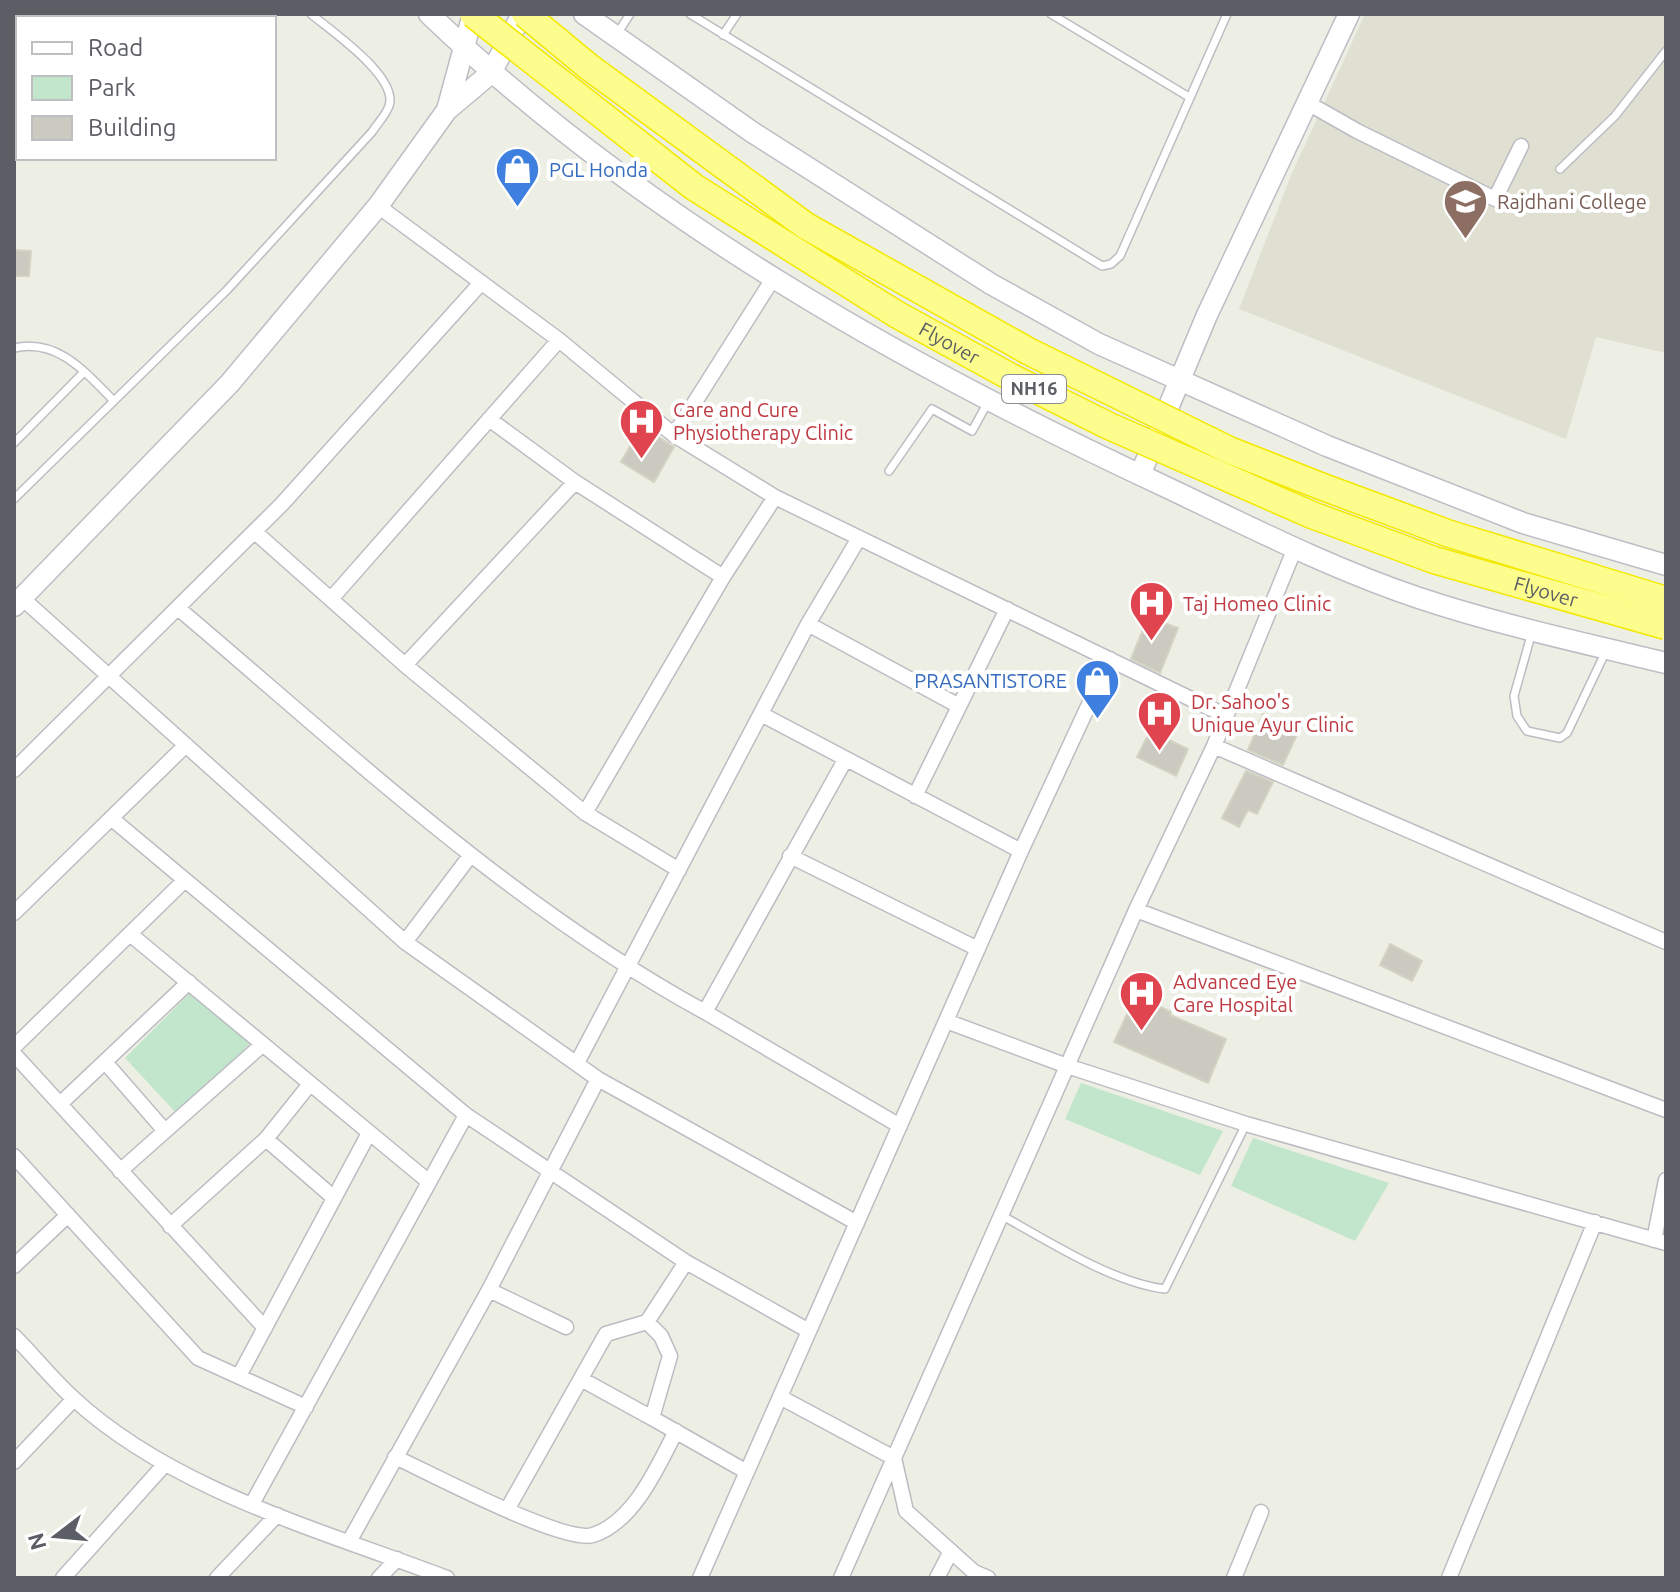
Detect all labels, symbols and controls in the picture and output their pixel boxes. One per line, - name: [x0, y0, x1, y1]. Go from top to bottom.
- legend: [16, 16, 276, 160]
- text: Road: [88, 34, 143, 61]
- text: Park: [88, 74, 136, 101]
- text: Building: [88, 114, 176, 141]
- shop icon: PGL Honda: [494, 146, 542, 209]
- place label: PGL Honda: [549, 158, 648, 181]
- school or university icon: Rajdhani College: [1442, 178, 1490, 241]
- place label: Rajdhani College: [1497, 190, 1647, 213]
- street label: Flyover: [915, 317, 984, 369]
- road number: NH16: [1002, 375, 1066, 403]
- hospital icon: Care and Cure Physiotherapy Clinic: [618, 397, 666, 460]
- place label: Care and Cure Physiotherapy Clinic: [673, 398, 853, 444]
- street label: Flyover: [1511, 571, 1581, 611]
- hospital icon: Taj Homeo Clinic: [1128, 580, 1176, 643]
- place label: Taj Homeo Clinic: [1183, 592, 1331, 615]
- shop icon: PRASANTISTORE: [1074, 657, 1122, 720]
- place label: PRASANTISTORE: [914, 669, 1067, 692]
- hospital icon: Dr. Sahoo's Unique Ayur Clinic: [1136, 690, 1184, 753]
- place label: Dr. Sahoo's Unique Ayur Clinic: [1191, 690, 1354, 736]
- hospital icon: Advanced Eye Care Hospital: [1118, 970, 1166, 1033]
- place label: Advanced Eye Care Hospital: [1173, 970, 1297, 1016]
- north arrow: [16, 1496, 96, 1576]
- text: N: [22, 1530, 51, 1553]

